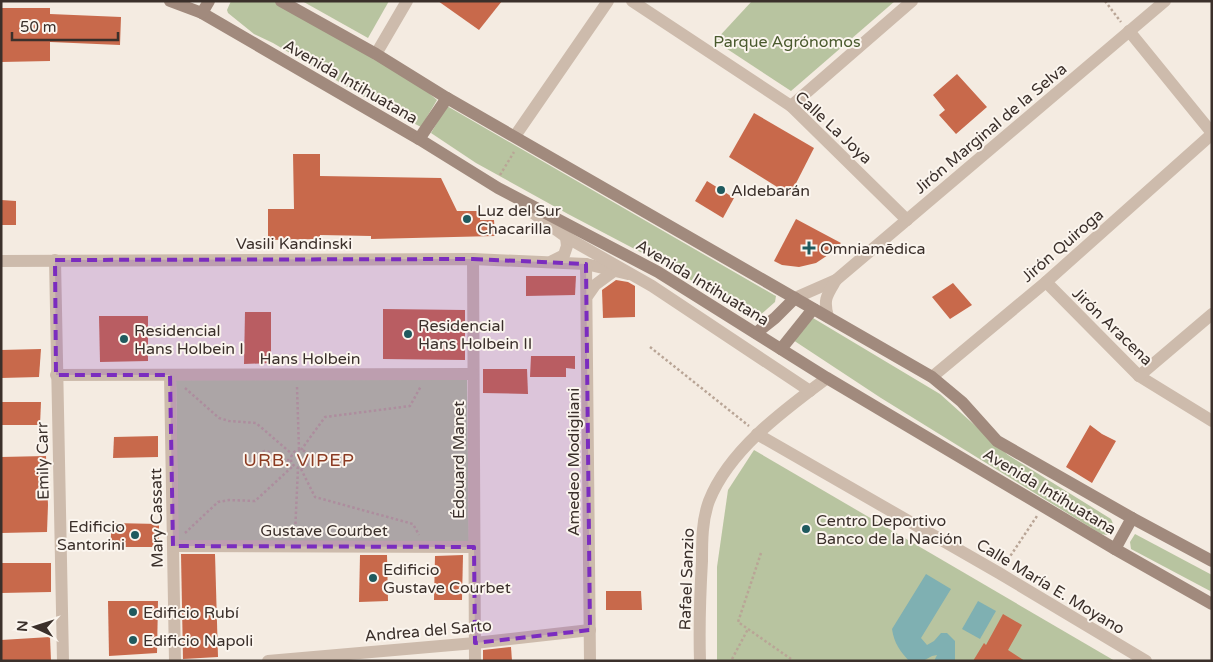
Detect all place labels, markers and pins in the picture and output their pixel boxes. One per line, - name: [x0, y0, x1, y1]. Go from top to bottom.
- place label: Aldebarán: [731, 181, 810, 201]
- marker: Aldebarán: [715, 184, 727, 196]
- place label: Luz del Sur Chacarilla: [477, 201, 562, 239]
- marker: Luz del Sur Chacarilla: [461, 213, 473, 225]
- place label: Omniamēdica: [820, 239, 926, 259]
- marker: Omniamēdica: [802, 241, 816, 255]
- place label: Residencial Hans Holbein II: [418, 316, 532, 354]
- place label: Residencial Hans Holbein I: [134, 321, 244, 359]
- marker: Residencial Hans Holbein II: [402, 328, 414, 340]
- marker: Residencial Hans Holbein I: [118, 333, 130, 345]
- place label: Centro Deportivo Banco de la Nación: [816, 511, 962, 549]
- place label: Edificio Santorini: [57, 517, 125, 555]
- marker: Centro Deportivo Banco de la Nación: [800, 523, 812, 535]
- marker: Edificio Santorini: [129, 529, 141, 541]
- place label: Edificio Gustave Courbet: [383, 560, 511, 598]
- marker: Edificio Gustave Courbet: [367, 572, 379, 584]
- place label: Edificio Rubí: [143, 603, 239, 623]
- marker: Edificio Rubí: [127, 606, 139, 618]
- place label: Edificio Napoli: [143, 631, 253, 651]
- marker: Edificio Napoli: [127, 634, 139, 646]

